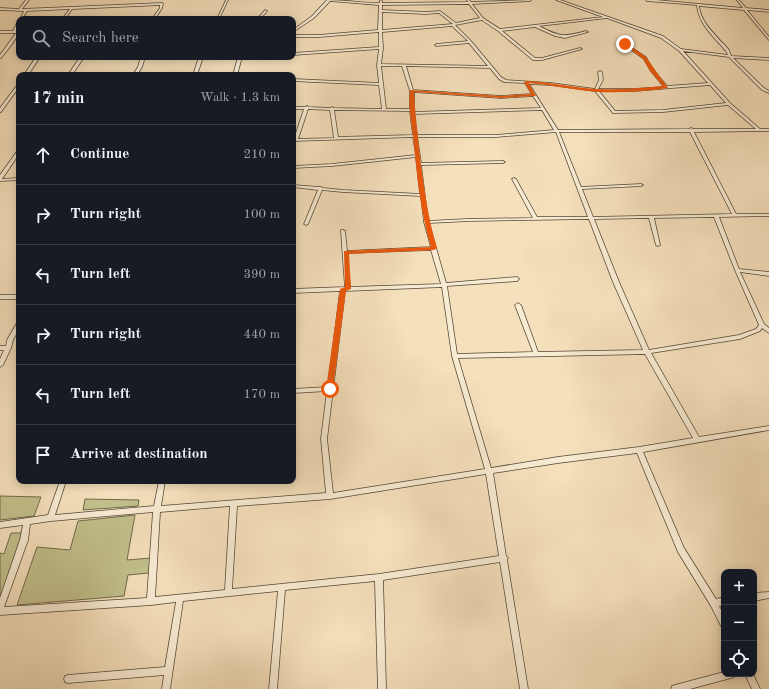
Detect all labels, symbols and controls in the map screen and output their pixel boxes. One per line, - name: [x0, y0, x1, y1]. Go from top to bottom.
- search box: [16, 16, 296, 60]
- icon: search: [30, 27, 52, 49]
- text: Search here: [62, 31, 139, 46]
- route end: [616, 35, 634, 53]
- text: 17 min: [32, 90, 85, 107]
- text: Walk · 1.3 km: [200, 91, 280, 104]
- icon: ahead: [32, 144, 54, 166]
- text: Continue: [70, 147, 129, 162]
- text: 210 m: [243, 148, 280, 161]
- icon: right: [32, 204, 54, 226]
- text: Turn right: [70, 207, 141, 222]
- text: 100 m: [243, 208, 280, 221]
- icon: left: [32, 264, 54, 286]
- text: Turn left: [70, 267, 130, 282]
- text: 390 m: [243, 268, 280, 281]
- icon: right: [32, 324, 54, 346]
- text: Turn right: [70, 327, 141, 342]
- text: 440 m: [243, 328, 280, 341]
- route start: [321, 380, 339, 398]
- icon: left: [32, 384, 54, 406]
- text: Turn left: [70, 387, 130, 402]
- text: 170 m: [243, 388, 280, 401]
- icon: arrive: [32, 444, 54, 466]
- text: Arrive at destination: [70, 447, 208, 462]
- map controls: [721, 569, 757, 677]
- button: +: [721, 569, 757, 605]
- button: −: [721, 605, 757, 641]
- button: locate: [721, 641, 757, 677]

